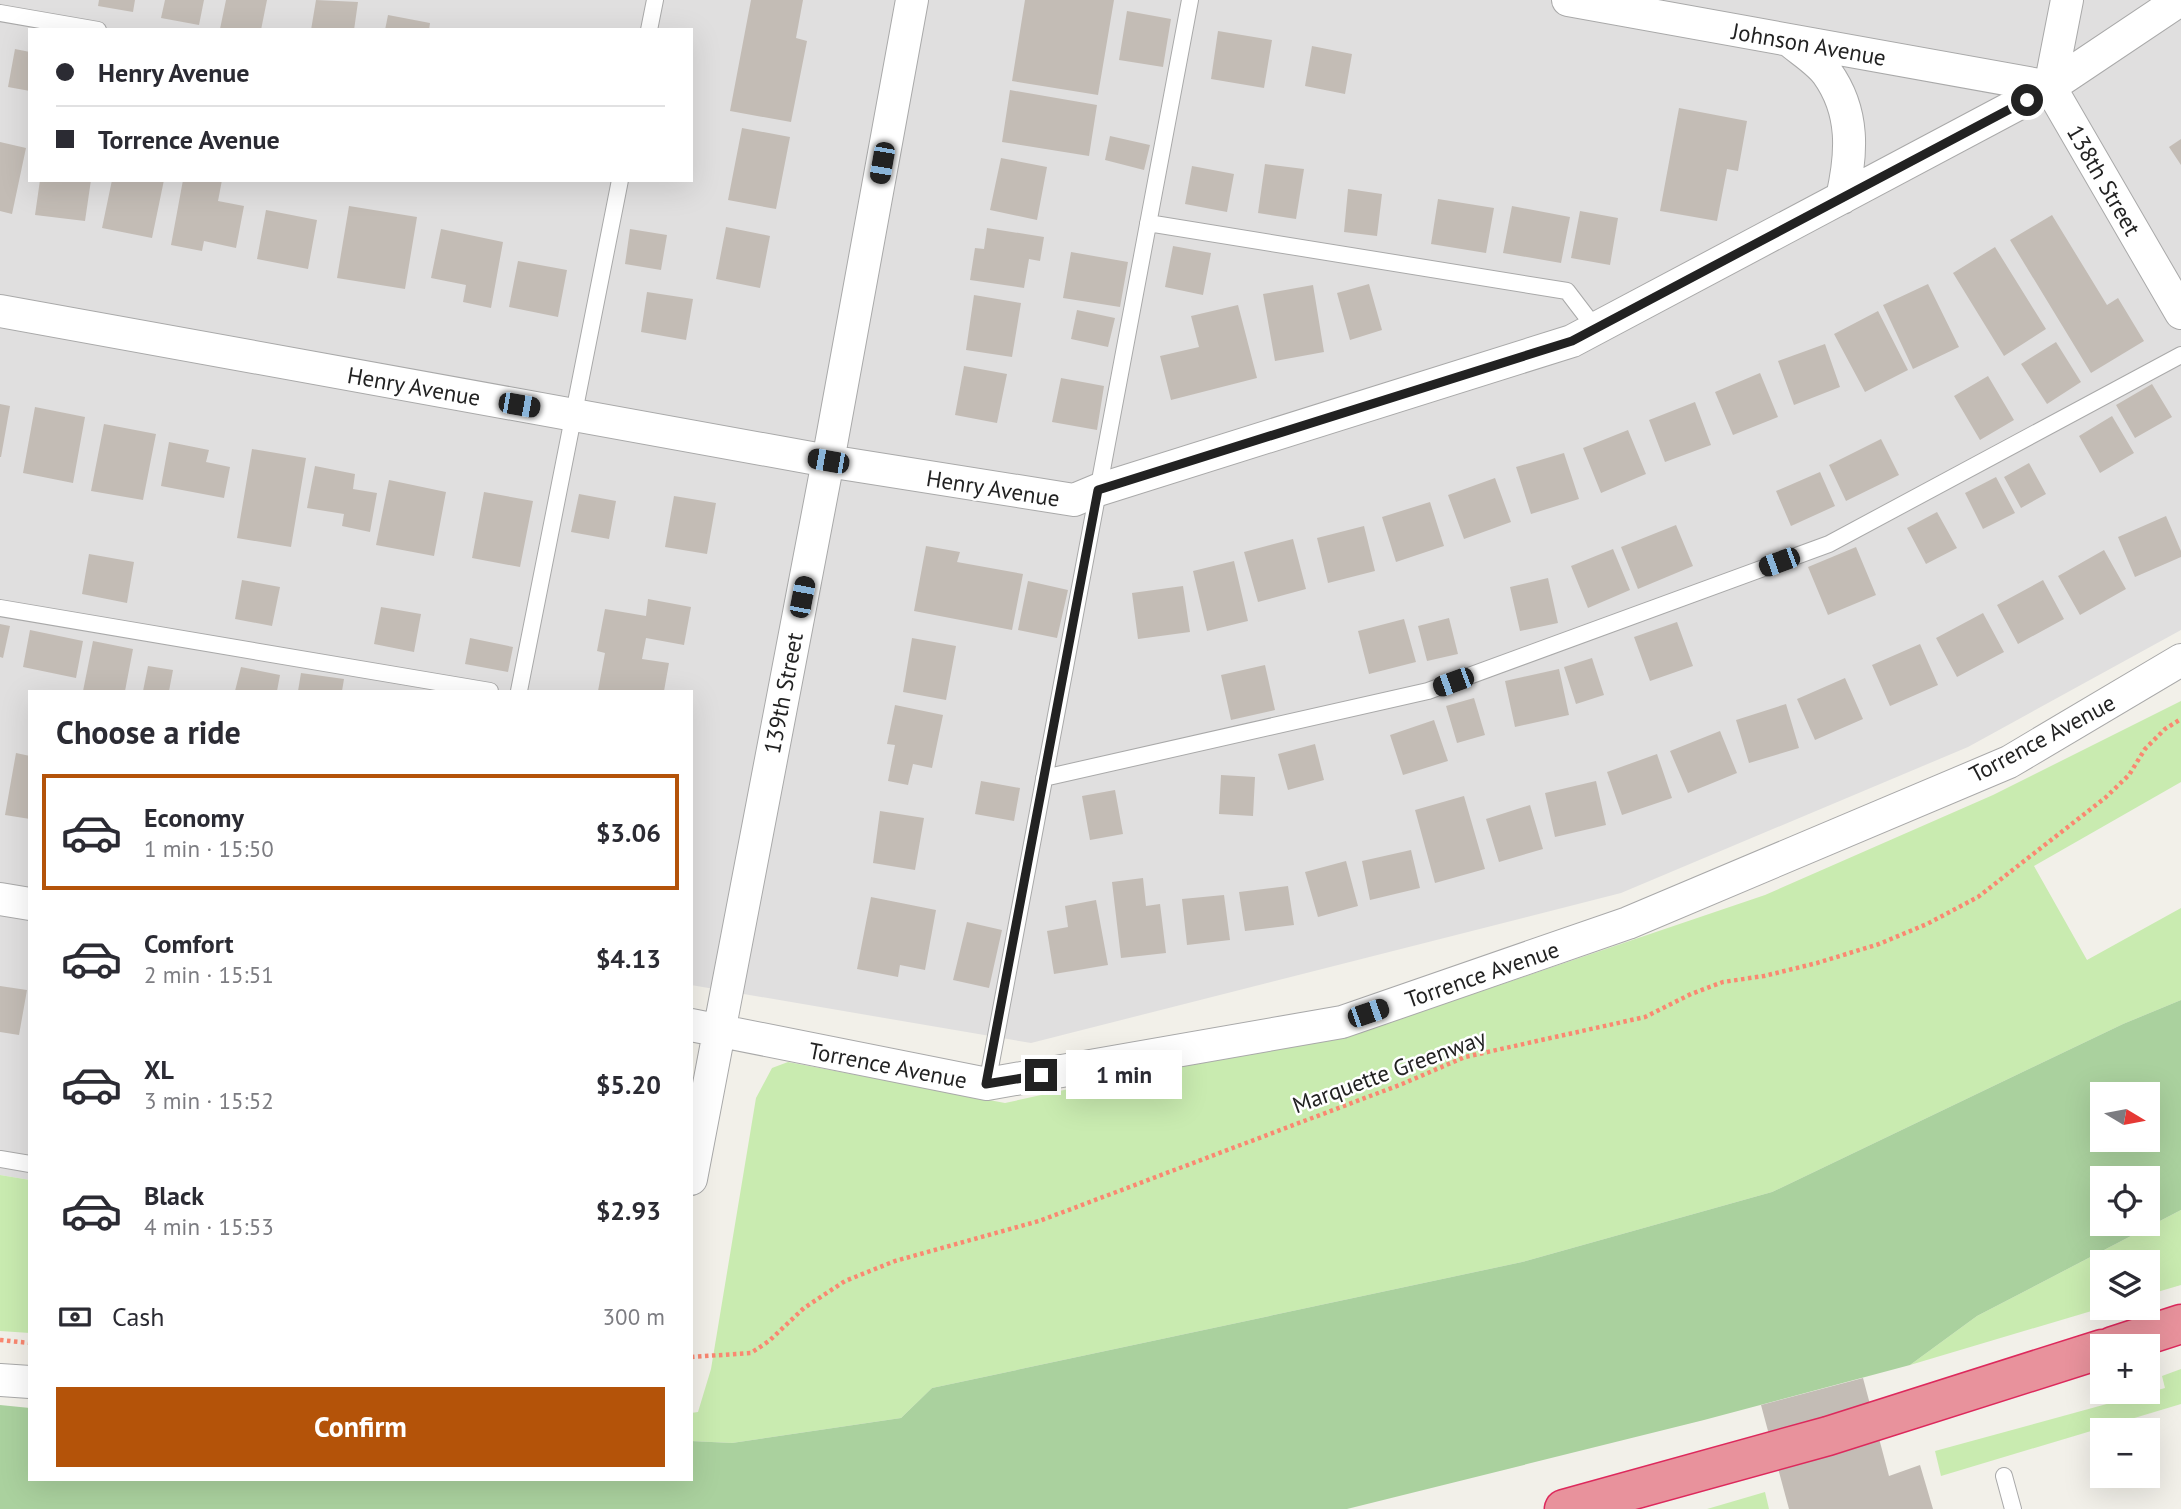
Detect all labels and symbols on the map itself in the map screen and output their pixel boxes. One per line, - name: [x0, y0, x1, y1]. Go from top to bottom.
- street label: Johnson Avenue: [1729, 16, 1888, 72]
- route start: [2011, 84, 2043, 116]
- street label: 138th Street: [2061, 120, 2147, 241]
- car: [869, 140, 896, 186]
- street label: Henry Avenue: [345, 360, 483, 412]
- car: [497, 391, 542, 419]
- car: [806, 447, 851, 475]
- street label: Henry Avenue: [924, 463, 1062, 513]
- car: [1756, 545, 1803, 579]
- car: [788, 574, 817, 620]
- street label: 139th Street: [757, 630, 809, 756]
- car: [1430, 665, 1477, 699]
- street label: Torrence Avenue: [1964, 687, 2120, 789]
- street label: Torrence Avenue: [1401, 934, 1563, 1014]
- car: [1345, 996, 1392, 1030]
- street label: Marquette Greenway: [1288, 1022, 1490, 1119]
- street label: Torrence Avenue: [806, 1035, 970, 1095]
- callout: 1 min: [1066, 1050, 1181, 1100]
- route end: [1025, 1059, 1057, 1091]
- north arrow: [2090, 1082, 2160, 1152]

